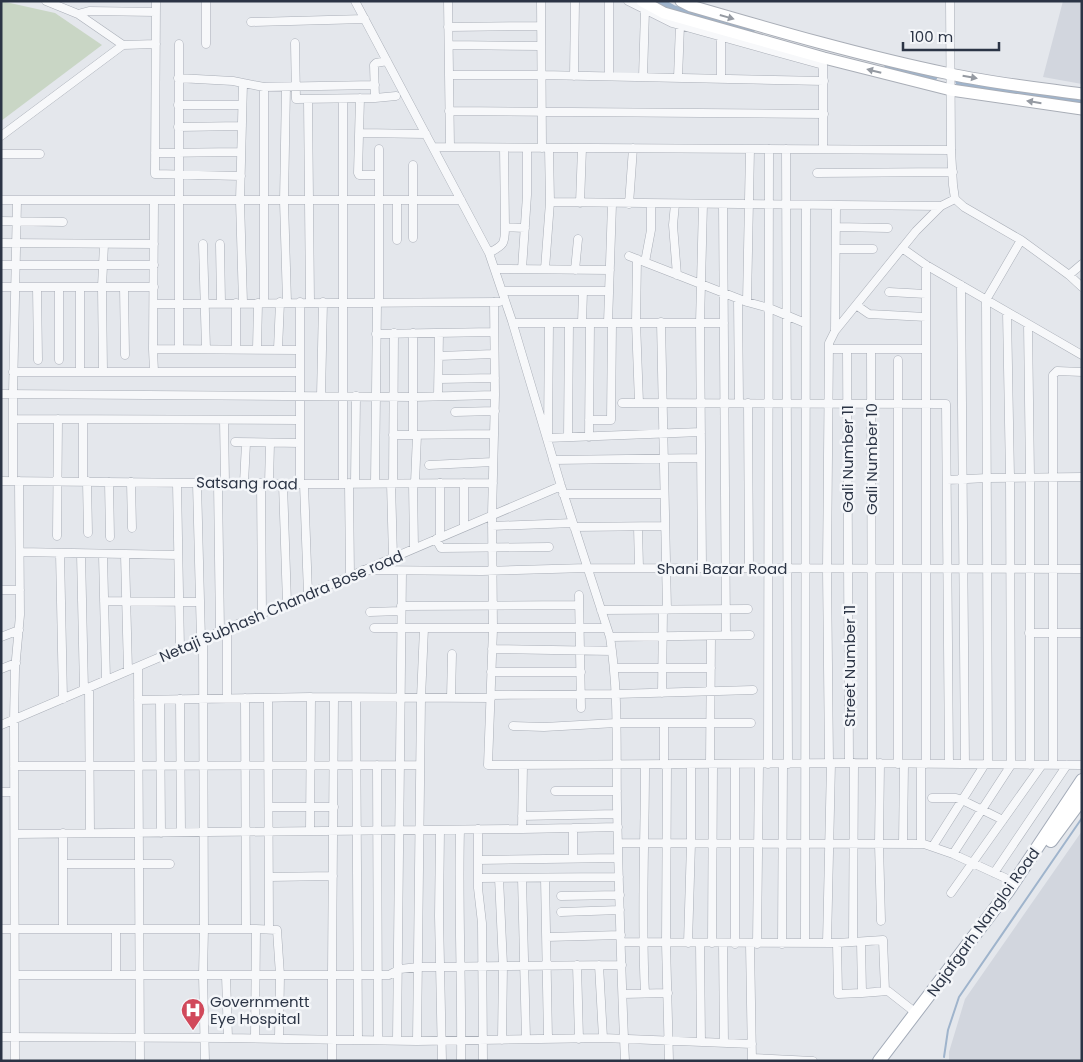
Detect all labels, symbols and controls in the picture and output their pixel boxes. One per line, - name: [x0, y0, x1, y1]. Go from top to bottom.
- one-way arrow: [720, 13, 735, 21]
- scale bar: [903, 20, 999, 52]
- text: 100 m: [910, 26, 953, 47]
- one-way arrow: [867, 66, 882, 74]
- one-way arrow: [962, 74, 978, 82]
- one-way arrow: [1025, 98, 1041, 106]
- street label: Gali Number 10: [861, 403, 882, 515]
- street label: Gali Number 11: [837, 405, 858, 513]
- street label: Satsang road: [196, 472, 298, 494]
- street label: Netaji Subhash Chandra Bose road: [156, 545, 406, 667]
- street label: Shani Bazar Road: [657, 558, 787, 579]
- street label: Street Number 11: [839, 605, 860, 727]
- street label: Najafgarh Nangloi Road: [922, 843, 1044, 1001]
- place label: Governmentt Eye Hospital: [210, 991, 309, 1029]
- hospital icon: Governmentt Eye Hospital: [180, 997, 206, 1031]

